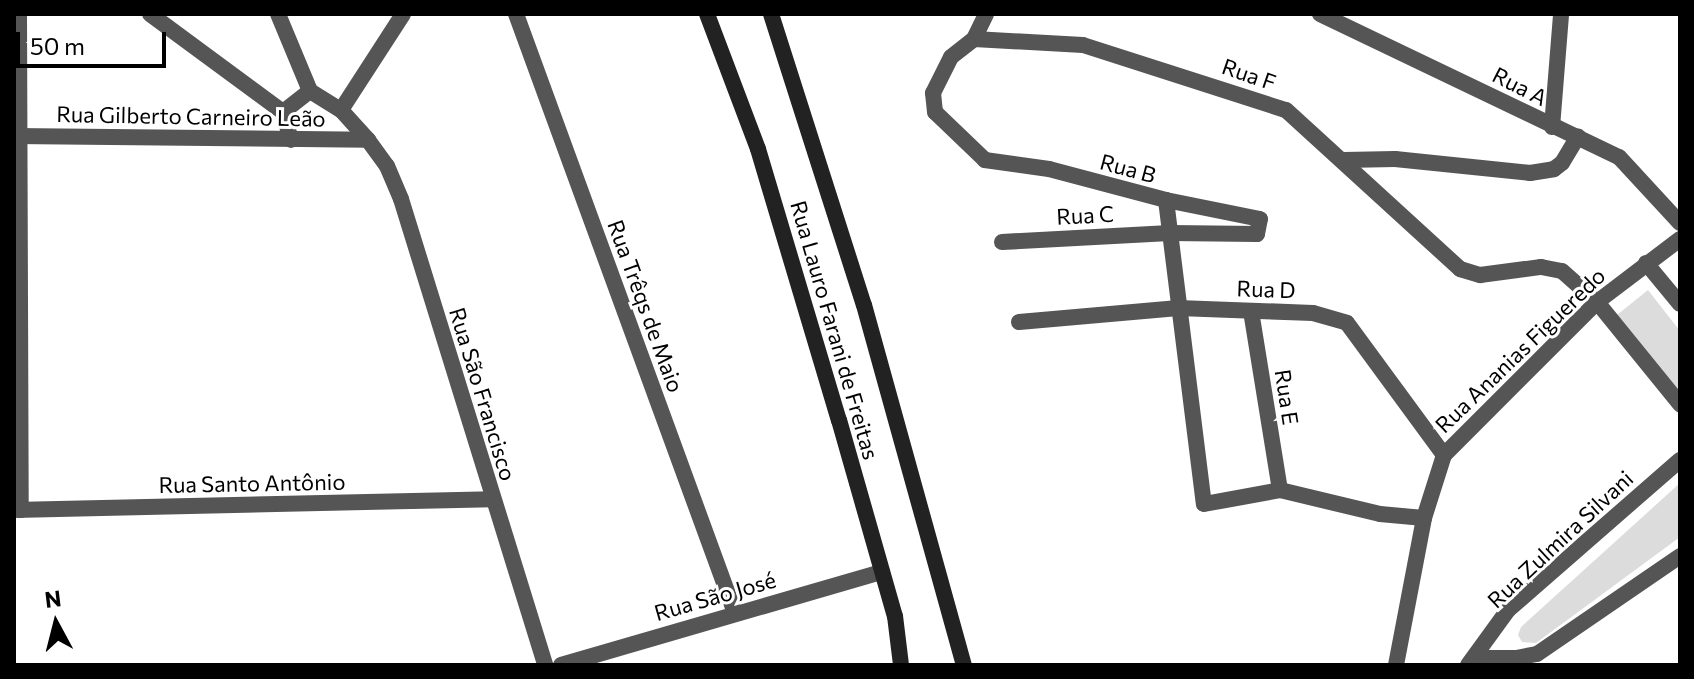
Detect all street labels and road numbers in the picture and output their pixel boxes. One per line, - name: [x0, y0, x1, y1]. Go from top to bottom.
- street label: Rua F: [1219, 53, 1279, 95]
- street label: Rua A: [1488, 61, 1552, 111]
- street label: Rua Gilberto Carneiro Leão: [56, 100, 326, 132]
- street label: Rua B: [1097, 148, 1159, 188]
- street label: Rua Lauro Farani de Freitas: [785, 198, 885, 462]
- street label: Rua C: [1056, 200, 1114, 230]
- street label: Rua Trêqs de Maio: [603, 216, 689, 396]
- street label: Rua Ananias Figueredo: [1430, 262, 1610, 438]
- street label: Rua D: [1236, 275, 1296, 303]
- street label: Rua São Francisco: [444, 304, 522, 484]
- street label: Rua E: [1270, 367, 1304, 427]
- street label: Rua Zulmira Silvani: [1482, 465, 1638, 613]
- street label: Rua Santo Antônio: [158, 468, 346, 498]
- street label: Rua São José: [651, 566, 779, 626]

